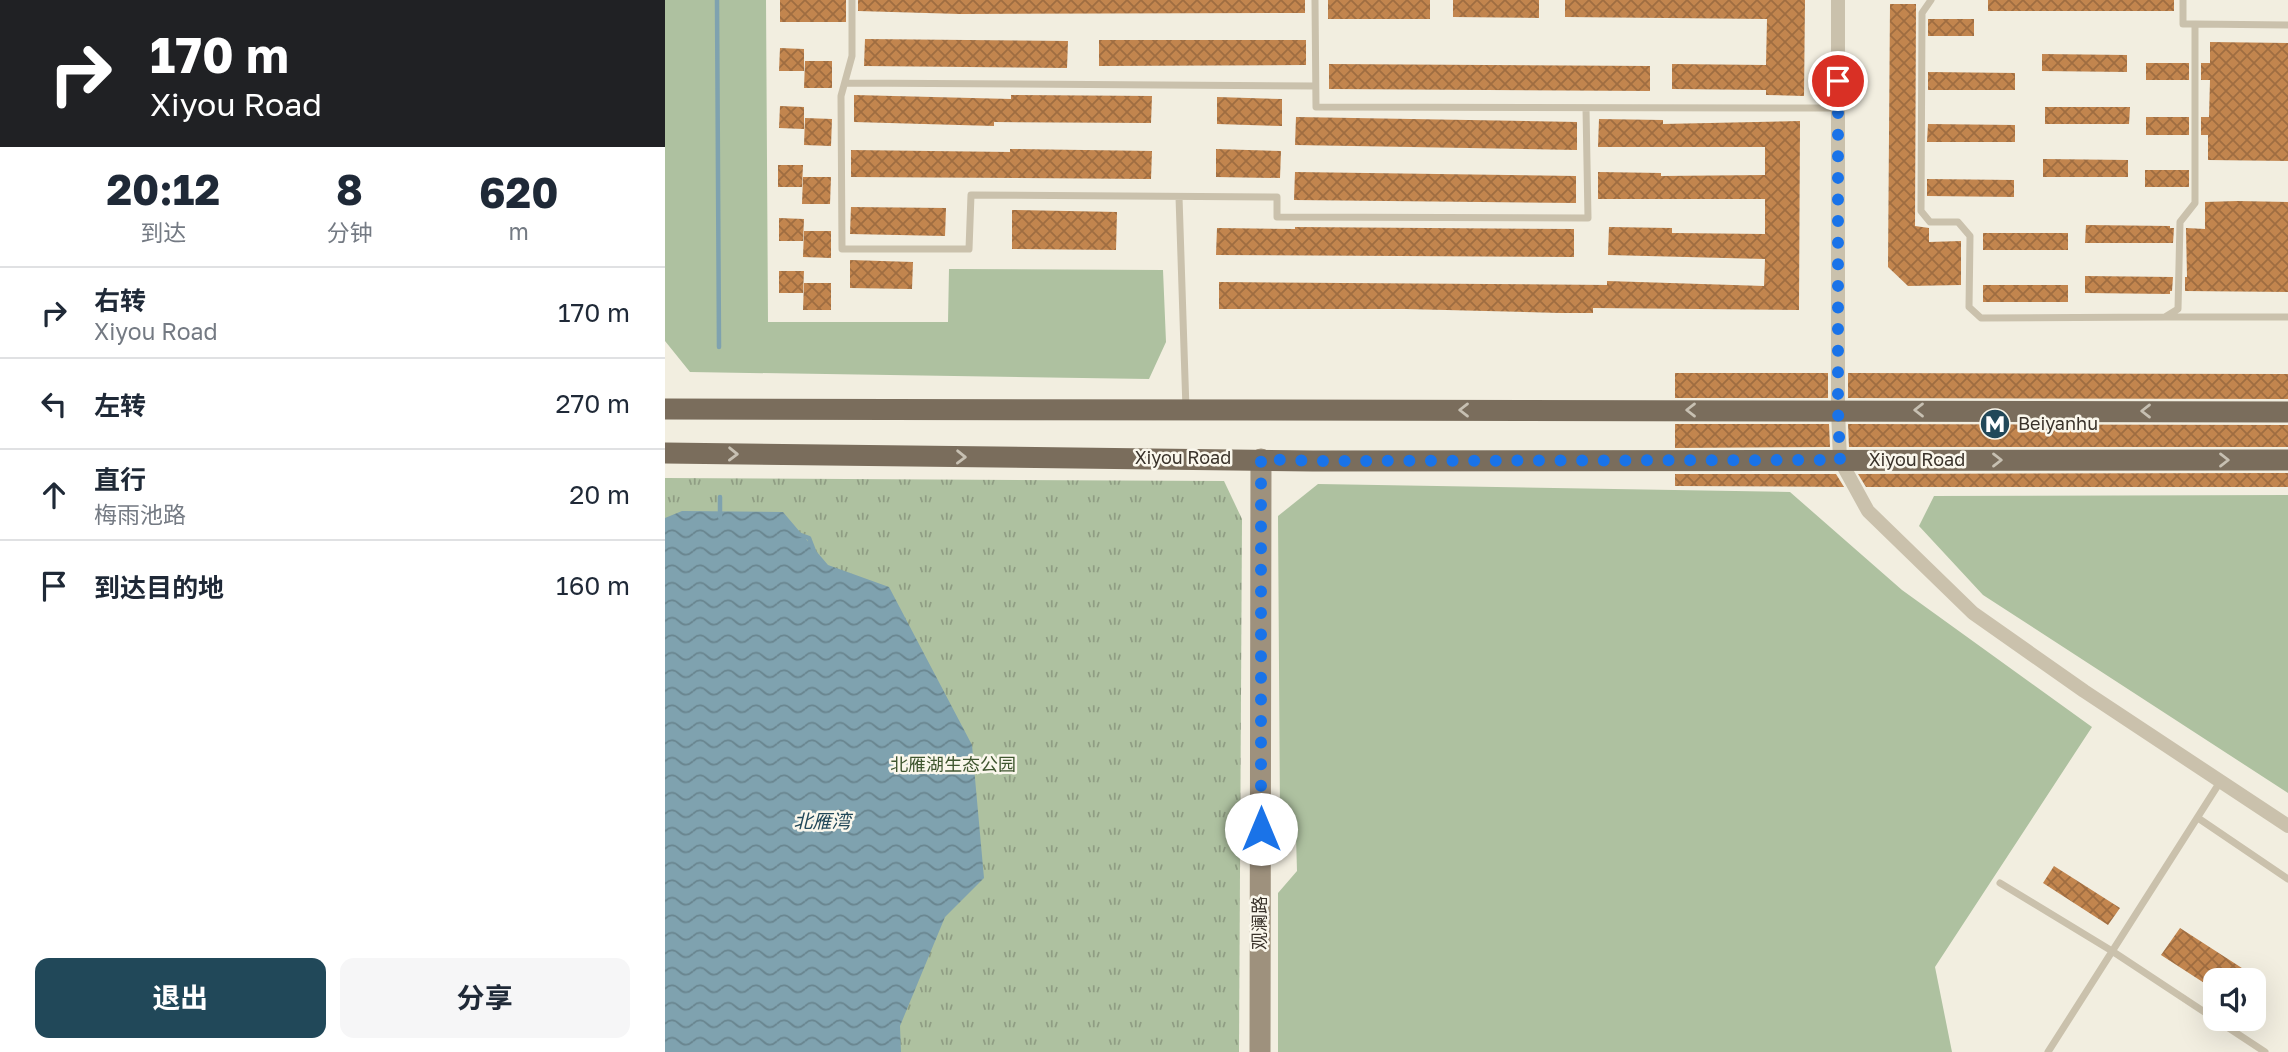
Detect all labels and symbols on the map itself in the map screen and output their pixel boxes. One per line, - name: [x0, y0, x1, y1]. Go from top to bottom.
- pin: [1808, 51, 1868, 111]
- one-way arrow: [1458, 402, 1469, 418]
- one-way arrow: [1686, 402, 1696, 418]
- one-way arrow: [1913, 403, 1924, 418]
- one-way arrow: [2141, 403, 2151, 419]
- metro station icon: Beiyanhu: [1978, 407, 2012, 441]
- place label: Beiyanhu: [2018, 412, 2098, 434]
- one-way arrow: [728, 446, 739, 462]
- street label: Xiyou Road: [1135, 446, 1231, 468]
- street label: Xiyou Road: [1869, 448, 1965, 470]
- one-way arrow: [956, 449, 966, 465]
- one-way arrow: [1992, 452, 2002, 468]
- one-way arrow: [2219, 452, 2230, 468]
- park label: 北雁湖生态公园: [890, 753, 1016, 775]
- position arrow: [1224, 792, 1298, 866]
- water label: 北雁湾: [793, 809, 853, 832]
- street label: 观澜路: [1248, 896, 1270, 950]

